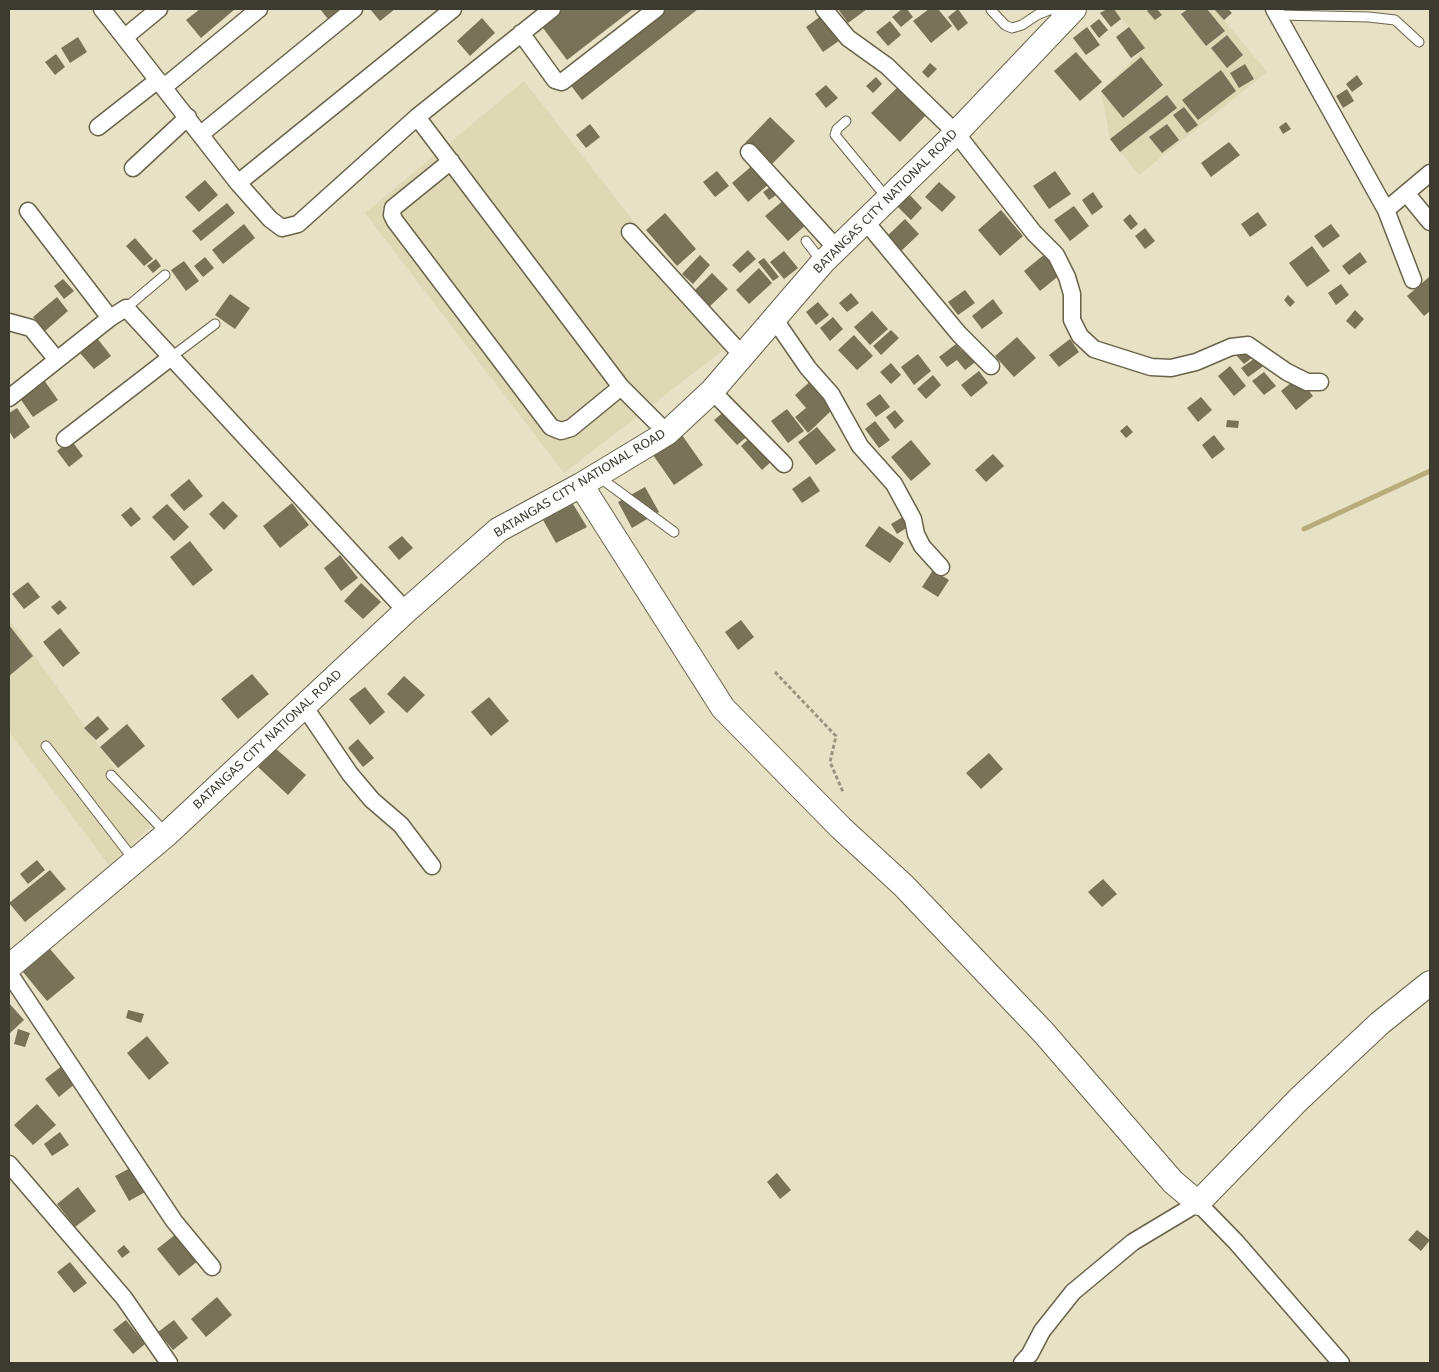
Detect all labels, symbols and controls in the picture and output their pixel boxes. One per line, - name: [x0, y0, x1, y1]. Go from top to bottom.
- street label: BATANGAS CITY NATIONAL ROAD: [811, 127, 961, 277]
- street label: BATANGAS CITY NATIONAL ROAD: [492, 427, 668, 541]
- street label: BATANGAS CITY NATIONAL ROAD: [191, 667, 345, 813]

